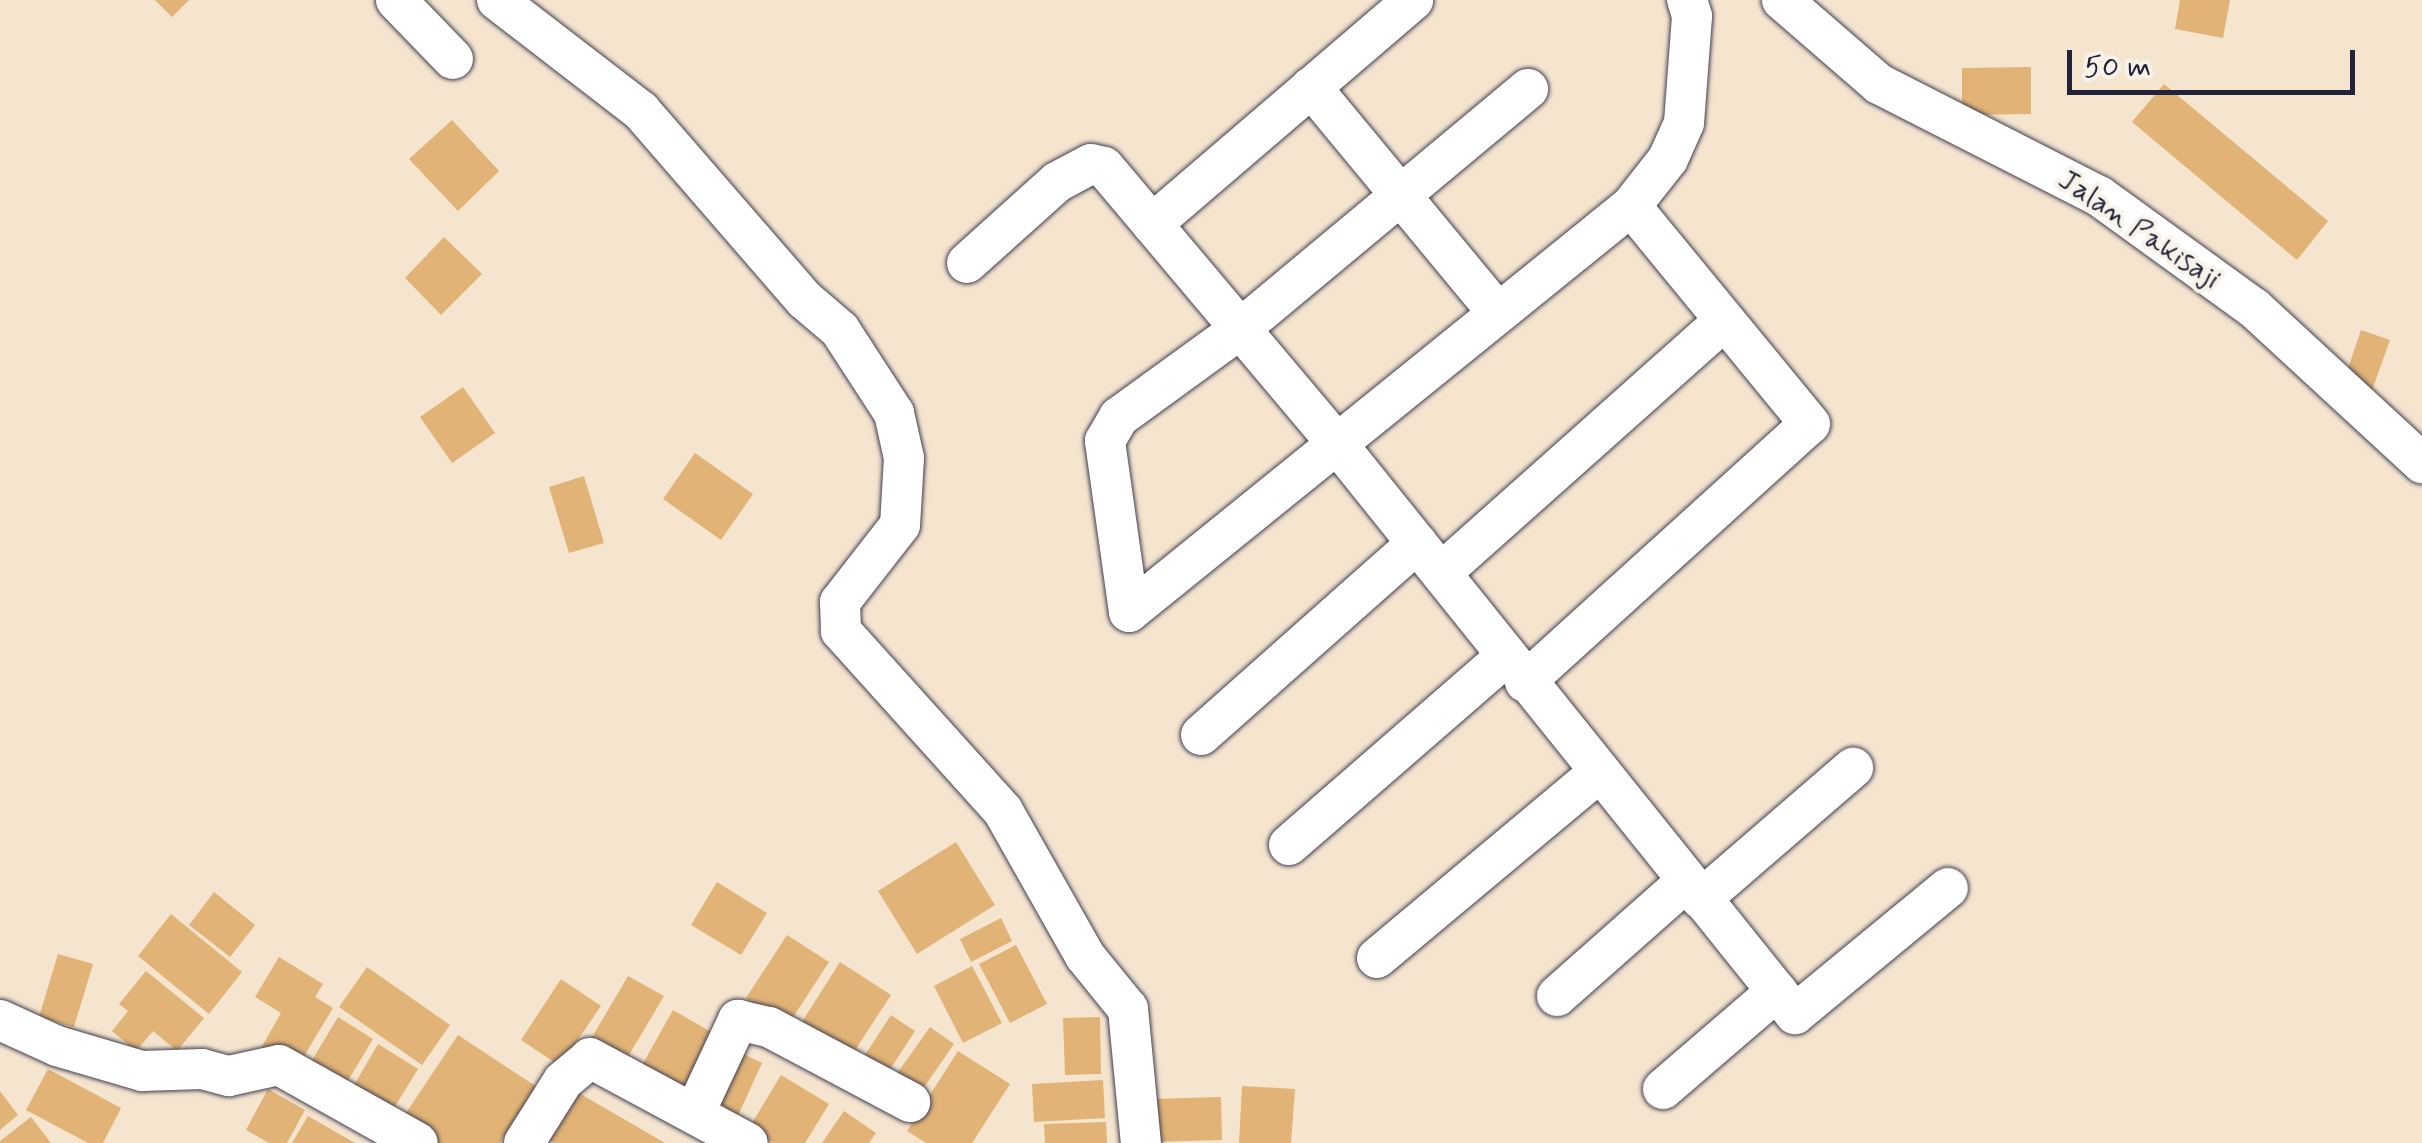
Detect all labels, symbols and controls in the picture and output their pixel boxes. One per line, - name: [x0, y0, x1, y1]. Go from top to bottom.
- scale bar: [2072, 30, 2360, 92]
- text: 50 m: [2084, 48, 2151, 87]
- street label: Jalan Pakisaji: [2051, 162, 2227, 298]

